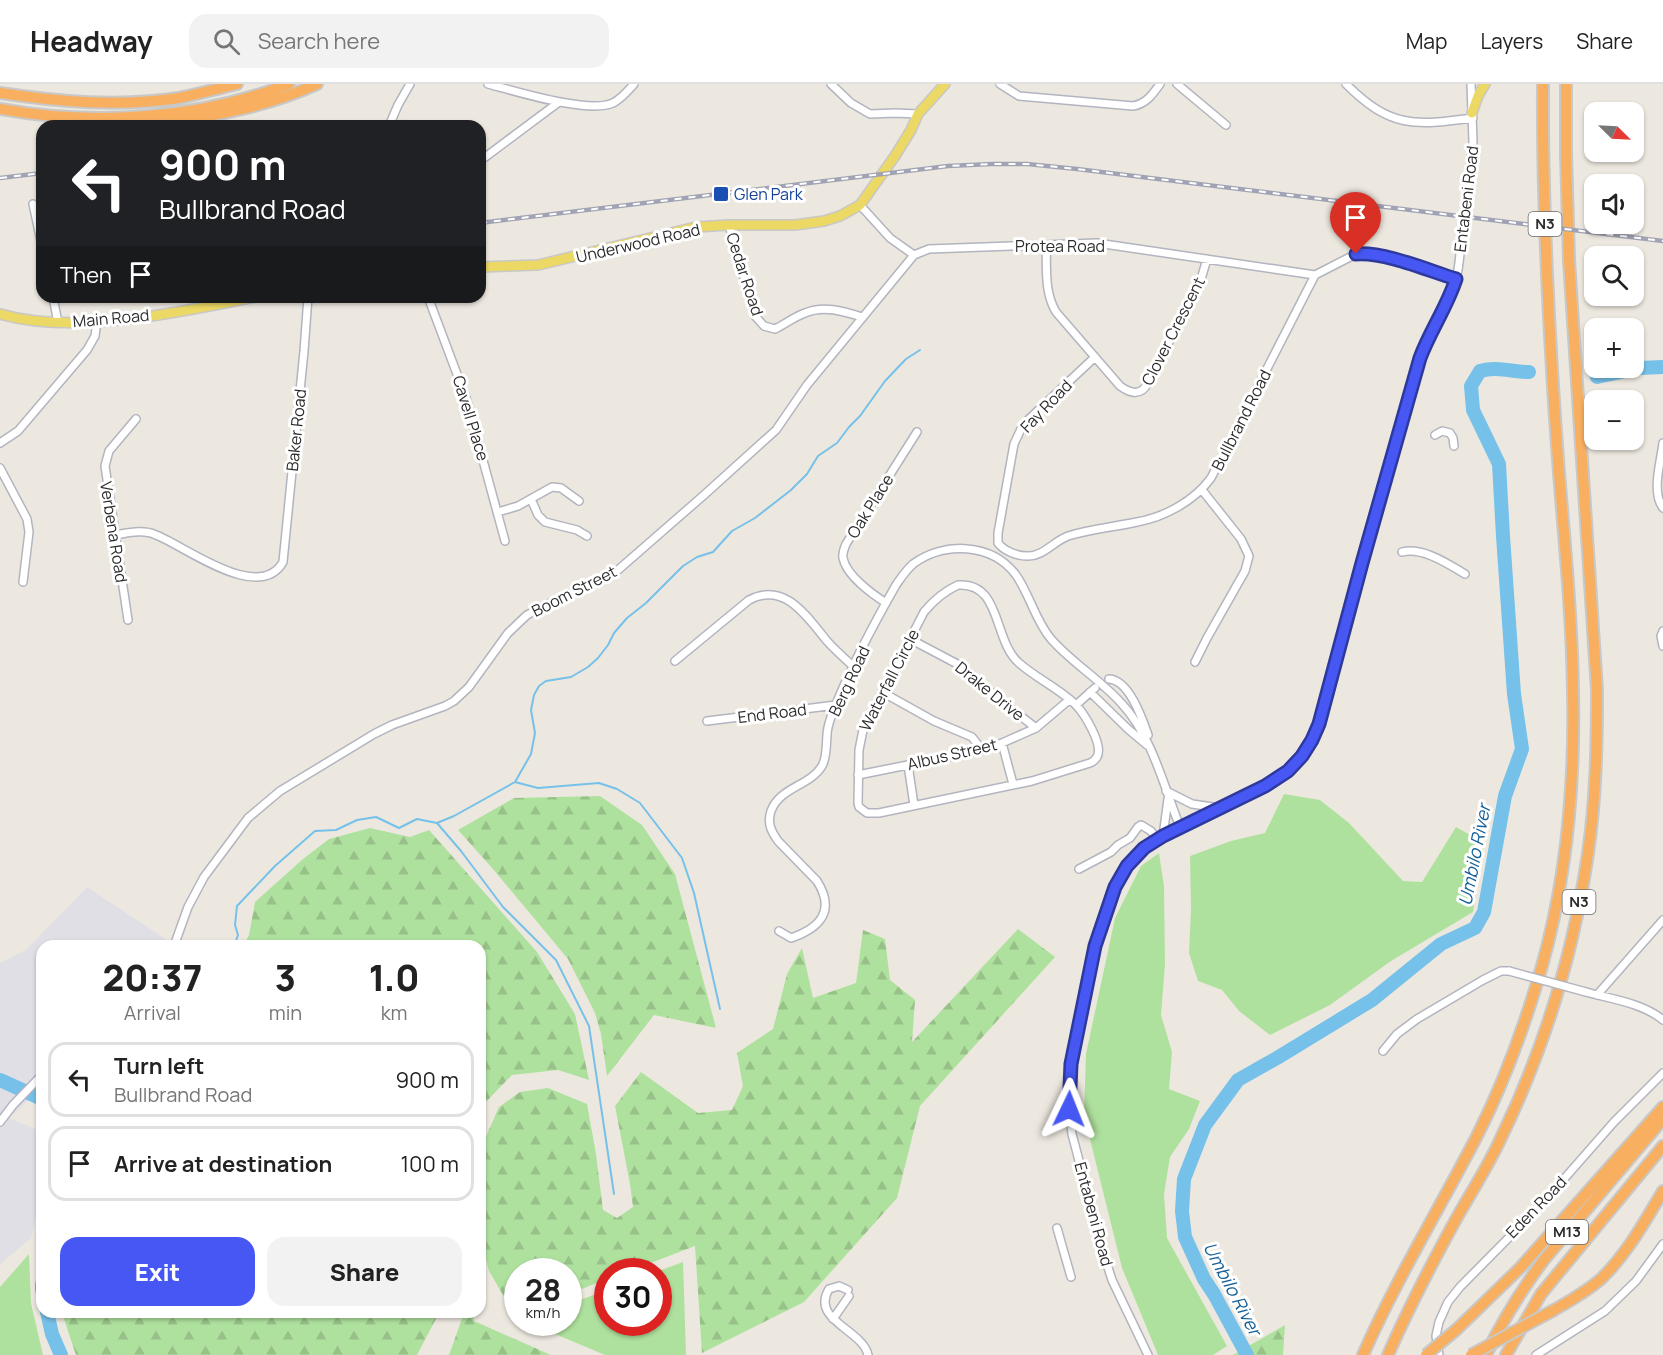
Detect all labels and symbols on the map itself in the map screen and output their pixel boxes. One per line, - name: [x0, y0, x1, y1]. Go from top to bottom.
- north arrow: [1584, 102, 1644, 162]
- street label: Entabeni Road: [1449, 145, 1483, 253]
- place label: Glen Park: [734, 183, 804, 205]
- marker: Glen Park: [712, 185, 730, 203]
- pin: [1330, 192, 1381, 254]
- road number: N3: [1528, 212, 1562, 236]
- street label: Underwood Road: [574, 218, 702, 268]
- street label: Cedar Road: [721, 230, 769, 318]
- street label: Protea Road: [1015, 235, 1105, 257]
- street label: Clover Crescent: [1136, 273, 1210, 389]
- street label: Main Road: [72, 304, 150, 332]
- street label: Bullbrand Road: [1206, 366, 1276, 474]
- street label: Cavell Place: [448, 373, 494, 463]
- street label: Fay Road: [1015, 375, 1077, 437]
- street label: Baker Road: [281, 388, 311, 472]
- street label: Oak Place: [842, 470, 898, 542]
- street label: Verbena Road: [95, 480, 133, 584]
- street label: Boom Street: [528, 560, 620, 622]
- street label: Waterfall Circle: [854, 625, 924, 735]
- street label: Berg Road: [823, 642, 875, 720]
- street label: Drake Drive: [951, 656, 1029, 726]
- street label: End Road: [736, 698, 808, 728]
- street label: Albus Street: [905, 733, 999, 775]
- water label: Umbilo River: [1452, 800, 1496, 907]
- road number: N3: [1562, 890, 1596, 914]
- position arrow: [1037, 1077, 1101, 1141]
- street label: Entabeni Road: [1070, 1160, 1118, 1268]
- street label: Eden Road: [1501, 1171, 1571, 1243]
- road number: M13: [1546, 1220, 1588, 1244]
- water label: Umbilo River: [1198, 1238, 1269, 1342]
- speed limit sign: 30: [594, 1258, 672, 1336]

